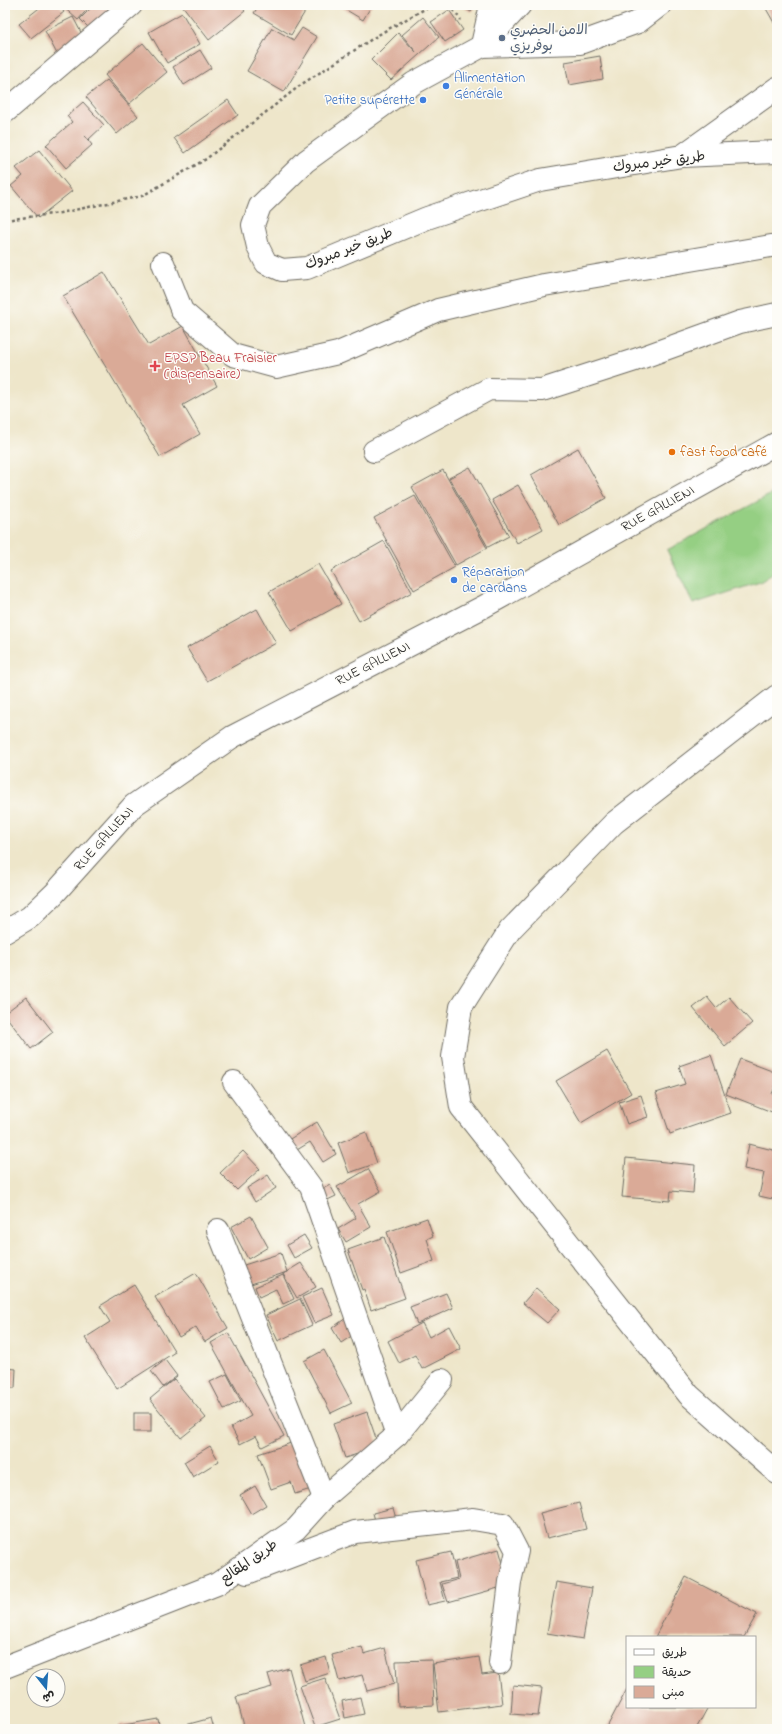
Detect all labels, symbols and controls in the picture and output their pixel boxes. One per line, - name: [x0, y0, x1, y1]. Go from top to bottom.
- place label: الامن الحضري بوفريزي: [510, 20, 588, 57]
- marker: الامن الحضري بوفريزي: [497, 33, 507, 43]
- place label: Alimentation Générale: [454, 68, 525, 105]
- marker: Alimentation Générale: [441, 81, 451, 91]
- place label: Petite supérette: [324, 90, 416, 111]
- marker: Petite supérette: [418, 95, 428, 105]
- street label: طريق خير مبروك: [612, 146, 706, 178]
- street label: طريق خير مبروك: [302, 223, 396, 275]
- place label: EPSP Beau Fraisier (dispensaire): [164, 348, 278, 385]
- marker: EPSP Beau Fraisier (dispensaire): [149, 360, 161, 372]
- place label: fast food café: [680, 442, 767, 463]
- marker: fast food café: [667, 447, 677, 457]
- street label: RUE GALLIENI: [618, 480, 698, 538]
- place label: Réparation de cardans: [462, 562, 527, 599]
- marker: Réparation de cardans: [449, 575, 459, 585]
- street label: RUE GALLIENI: [332, 636, 414, 692]
- street label: RUE GALLIENI: [69, 802, 139, 876]
- street label: طريق المقالع: [216, 1534, 282, 1590]
- legend: [626, 1636, 756, 1708]
- text: طريق: [662, 1644, 687, 1662]
- text: حديقة: [662, 1664, 691, 1682]
- north arrow: [26, 1668, 66, 1708]
- text: مبنى: [662, 1684, 685, 1702]
- text: ش: [41, 1687, 57, 1706]

